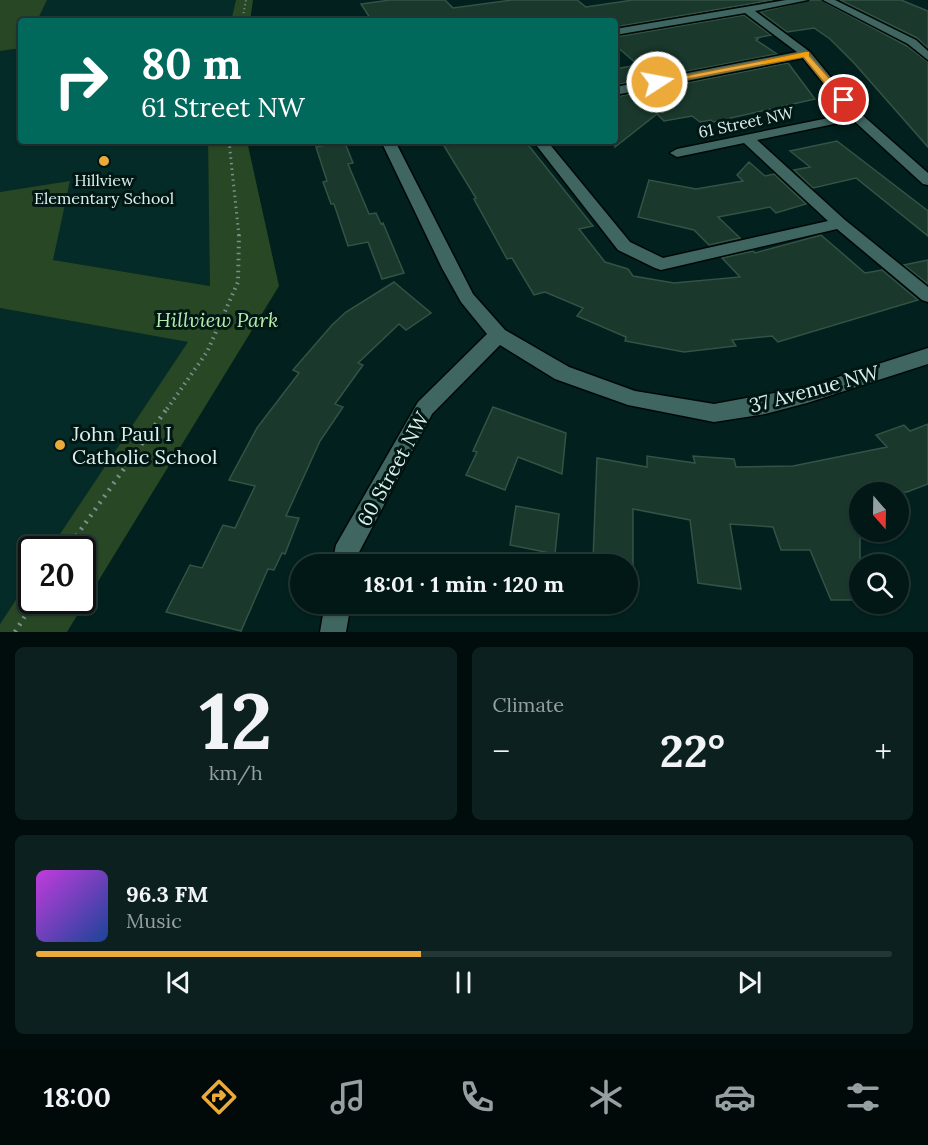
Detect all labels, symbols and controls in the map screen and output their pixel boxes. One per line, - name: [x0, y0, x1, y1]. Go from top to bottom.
- text: 80 m: [141, 37, 241, 91]
- icon: right: [42, 42, 120, 120]
- position arrow: [625, 50, 689, 114]
- pin: [818, 74, 869, 125]
- icon: arrive: [827, 83, 860, 116]
- text: 61 Street NW: [141, 90, 305, 124]
- street label: 61 Street NW: [696, 102, 797, 142]
- marker: Hillview Elementary School: [97, 154, 111, 168]
- place label: Hillview Elementary School: [34, 170, 174, 208]
- park label: Hillview Park: [156, 307, 278, 332]
- street label: 37 Avenue NW: [746, 359, 883, 418]
- street label: 60 Street NW: [351, 406, 435, 530]
- place label: John Paul I Catholic School: [71, 421, 217, 469]
- marker: John Paul I Catholic School: [53, 438, 67, 452]
- north arrow: [849, 482, 909, 542]
- map controls: [849, 482, 909, 614]
- speed limit sign: 20: [18, 536, 96, 614]
- button: search: [849, 554, 909, 614]
- text: 18:01 · 1 min · 120 m: [364, 570, 564, 598]
- text: 12: [199, 671, 272, 770]
- text: Climate: [493, 692, 564, 717]
- text: 22°: [660, 722, 725, 779]
- text: −: [493, 730, 510, 772]
- text: +: [874, 730, 892, 772]
- text: km/h: [209, 760, 263, 785]
- text: 96.3 FM: [126, 880, 209, 908]
- text: Music: [126, 908, 182, 933]
- icon: previous: [162, 966, 195, 999]
- icon: pause: [447, 966, 480, 999]
- icon: next: [733, 966, 766, 999]
- icon: directions: [198, 1076, 240, 1118]
- icon: music: [327, 1076, 369, 1118]
- icon: phone: [456, 1076, 498, 1118]
- icon: climate: [585, 1076, 627, 1118]
- icon: car: [714, 1076, 756, 1118]
- icon: filters: [842, 1076, 884, 1118]
- text: 18:00: [43, 1080, 111, 1114]

